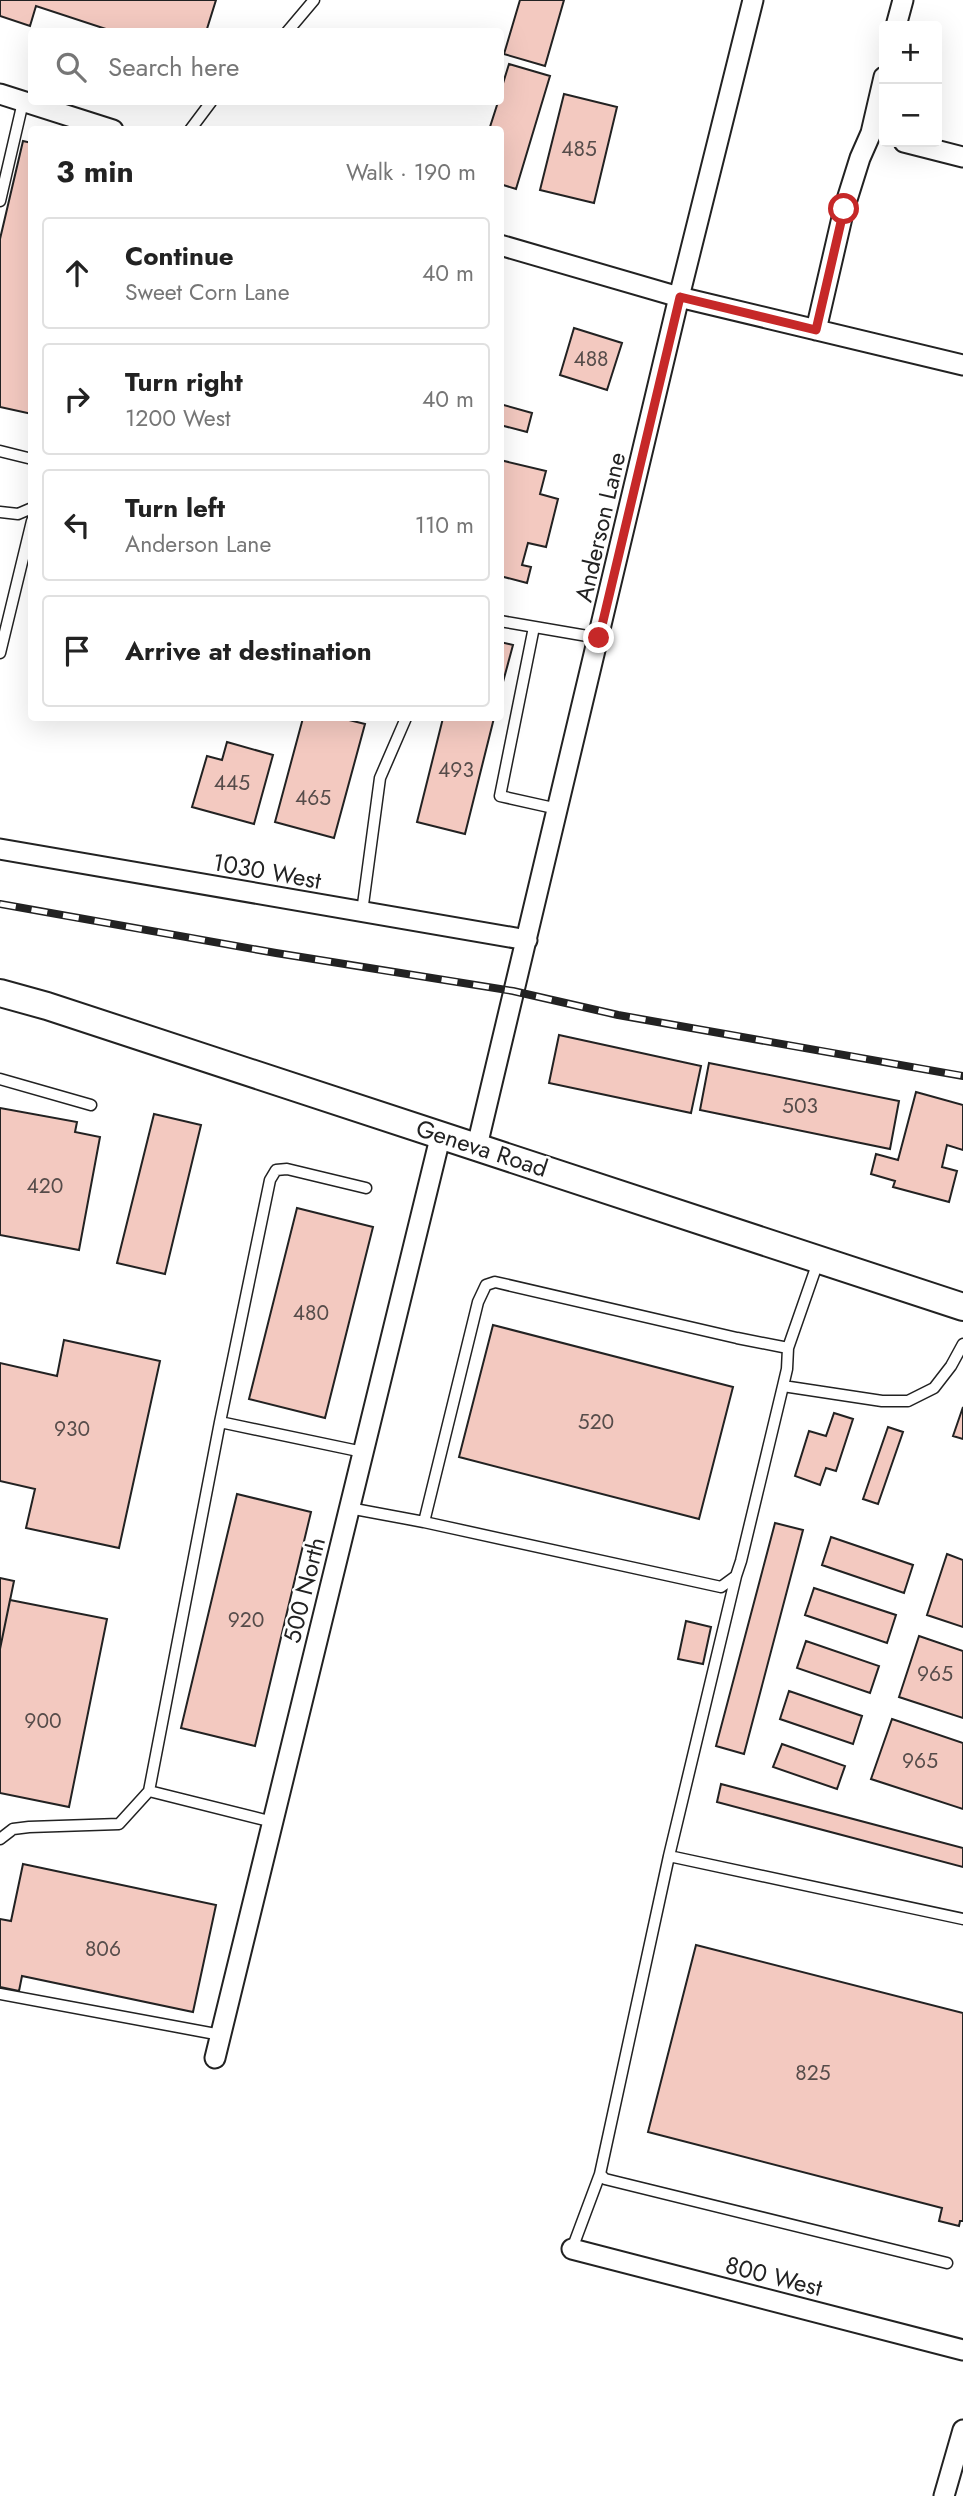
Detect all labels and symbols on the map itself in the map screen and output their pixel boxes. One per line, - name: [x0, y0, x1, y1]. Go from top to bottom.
- house number: 485: [561, 134, 597, 164]
- route start: [828, 193, 859, 224]
- house number: 488: [573, 344, 609, 374]
- street label: Anderson Lane: [566, 449, 634, 605]
- route end: [583, 622, 614, 653]
- house number: 493: [438, 755, 474, 785]
- house number: 445: [214, 768, 250, 798]
- house number: 465: [295, 783, 331, 813]
- street label: 1030 West: [210, 844, 324, 898]
- house number: 503: [782, 1091, 818, 1121]
- street label: Geneva Road: [412, 1110, 552, 1186]
- house number: 420: [27, 1171, 63, 1201]
- house number: 480: [293, 1298, 329, 1328]
- house number: 520: [578, 1407, 614, 1437]
- house number: 930: [54, 1414, 90, 1444]
- street label: 500 North: [274, 1533, 334, 1647]
- house number: 920: [228, 1605, 264, 1635]
- house number: 965: [917, 1659, 953, 1689]
- house number: 900: [24, 1706, 62, 1736]
- house number: 965: [902, 1746, 938, 1776]
- house number: 806: [85, 1934, 121, 1964]
- house number: 825: [795, 2058, 831, 2088]
- street label: 800 West: [722, 2247, 826, 2305]

